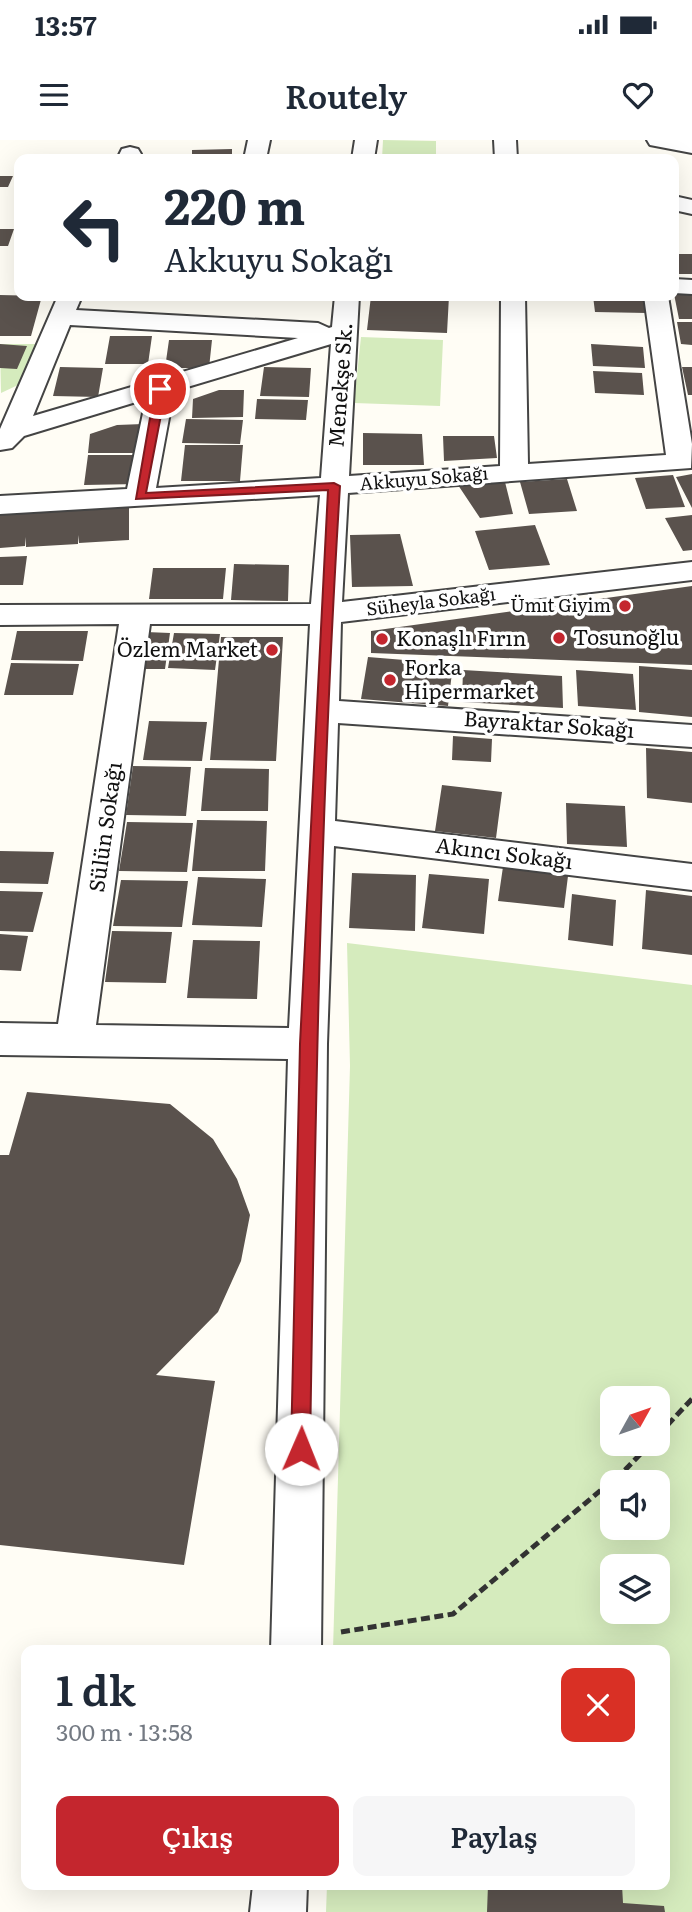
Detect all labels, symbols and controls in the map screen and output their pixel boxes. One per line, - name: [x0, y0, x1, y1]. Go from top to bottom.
- text: 13:57: [35, 5, 97, 44]
- text: Routely: [285, 71, 407, 119]
- icon: menu: [35, 76, 73, 114]
- icon: heart: [619, 76, 657, 114]
- text: 220 m: [164, 167, 305, 240]
- icon: left: [49, 182, 140, 273]
- text: Akkuyu Sokağı: [164, 234, 393, 282]
- street label: Menekşe Sk.: [319, 321, 358, 448]
- pin: [130, 359, 190, 419]
- icon: arrive: [141, 370, 179, 408]
- street label: Akkuyu Sokağı: [358, 458, 489, 497]
- street label: Süheyla Sokağı: [365, 579, 497, 622]
- place label: Ümıt Giyim: [510, 591, 611, 618]
- marker: Ümıt Giyim: [617, 598, 633, 614]
- place label: Tosunoğlu: [573, 620, 679, 651]
- place label: Konaşlı Fırın: [396, 621, 527, 652]
- marker: Tosunoğlu: [551, 630, 567, 646]
- marker: Konaşlı Fırın: [374, 631, 390, 647]
- place label: Özlem Market: [117, 632, 259, 663]
- marker: Özlem Market: [264, 642, 280, 658]
- place label: Forka Hipermarket: [404, 650, 535, 705]
- marker: Forka Hipermarket: [382, 672, 398, 688]
- street label: Bayraktar Sokağı: [463, 701, 636, 744]
- street label: Sülün Sokağı: [79, 760, 128, 894]
- street label: Akıncı Sokağı: [434, 828, 575, 875]
- north arrow: [600, 1386, 670, 1456]
- map controls: [600, 1386, 670, 1624]
- position arrow: [264, 1412, 338, 1486]
- button: sound: [600, 1470, 670, 1540]
- button: layers: [600, 1554, 670, 1624]
- text: 1 dk: [56, 1657, 136, 1719]
- button: close: [561, 1668, 635, 1742]
- text: 300 m · 13:58: [56, 1714, 193, 1748]
- button: Çıkış: [56, 1796, 339, 1876]
- button: Paylaş: [353, 1796, 635, 1876]

